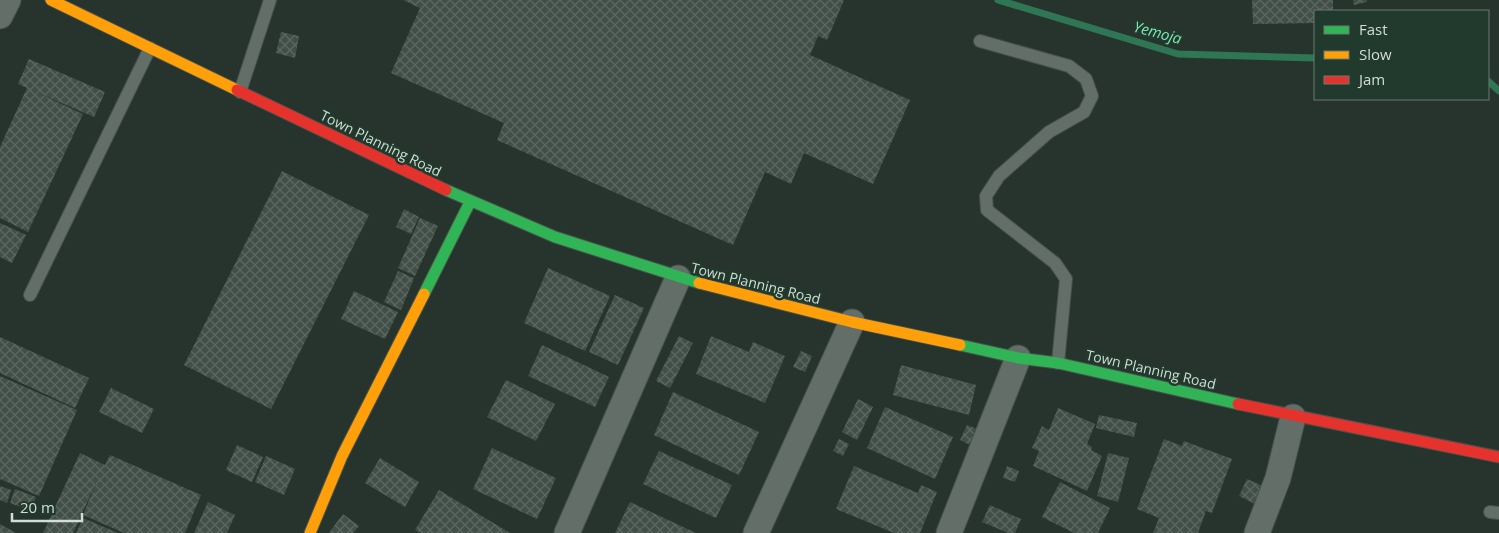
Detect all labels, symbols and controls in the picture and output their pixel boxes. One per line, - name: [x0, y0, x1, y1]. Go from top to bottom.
- legend: [1314, 10, 1489, 100]
- water label: Yemoja: [1132, 16, 1185, 48]
- text: Fast: [1359, 19, 1388, 39]
- text: Slow: [1359, 44, 1392, 64]
- text: Jam: [1357, 69, 1385, 89]
- street label: Town Planning Road: [317, 105, 445, 181]
- street label: Town Planning Road: [689, 258, 823, 308]
- street label: Town Planning Road: [1084, 345, 1218, 393]
- scale bar: [12, 490, 82, 522]
- text: 20 m: [20, 497, 55, 517]

